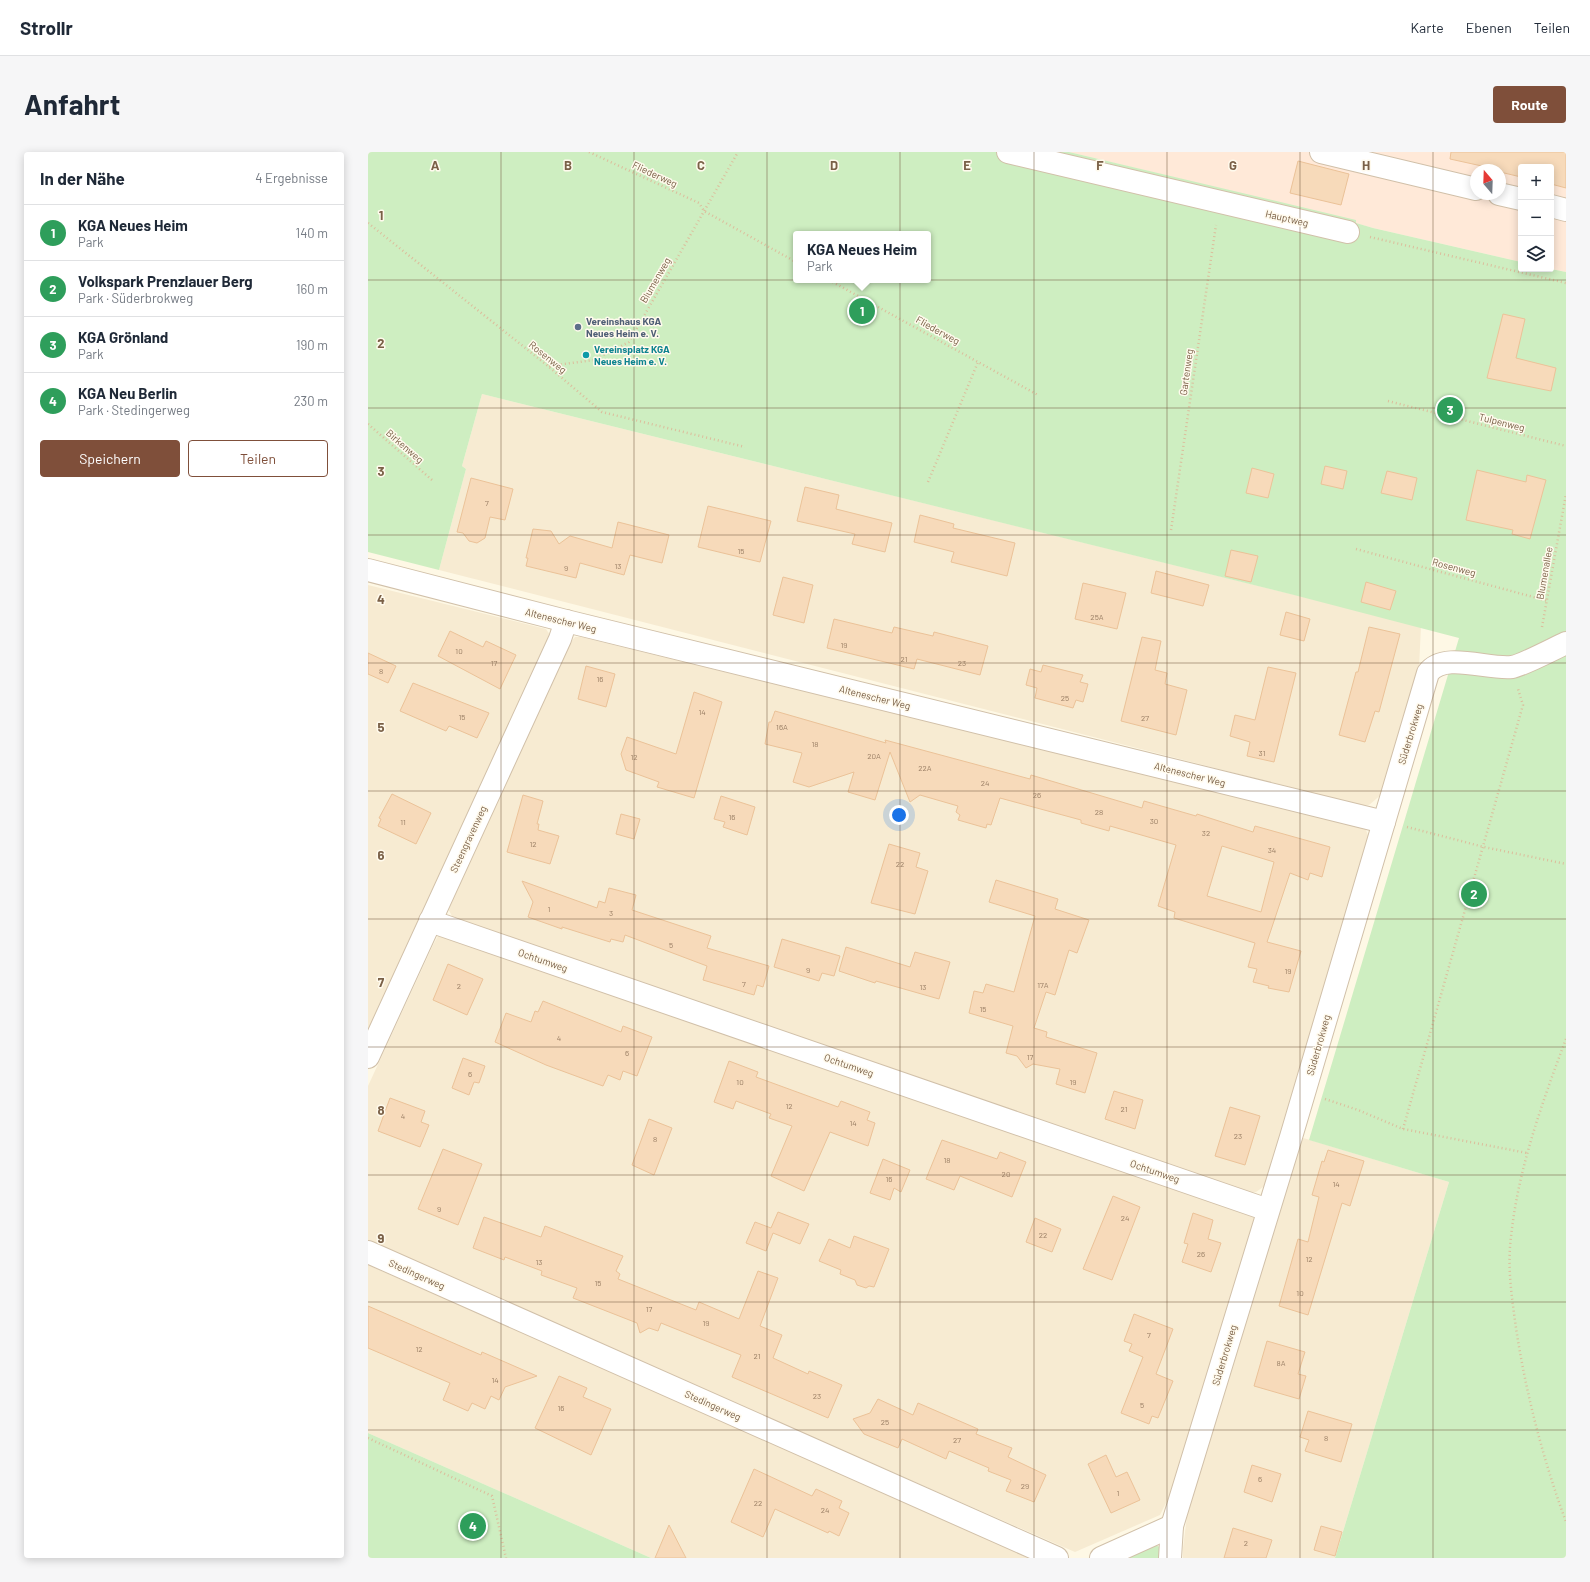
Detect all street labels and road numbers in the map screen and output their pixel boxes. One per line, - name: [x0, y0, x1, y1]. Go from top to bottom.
- street label: Fliederweg: [631, 158, 679, 190]
- street label: Hauptweg: [1264, 207, 1310, 229]
- street label: Blumenweg: [637, 255, 673, 305]
- street label: Fliederweg: [914, 313, 962, 347]
- street label: Rosenweg: [527, 338, 569, 376]
- street label: Gartenweg: [1177, 348, 1195, 396]
- street label: Tulpenweg: [1478, 411, 1526, 433]
- street label: Birkenweg: [384, 427, 426, 465]
- street label: Blumenallee: [1533, 546, 1555, 600]
- street label: Rosenweg: [1431, 555, 1477, 579]
- street label: Altenescher Weg: [524, 605, 598, 635]
- street label: Altenescher Weg: [838, 682, 912, 712]
- street label: Süderbrokweg: [1395, 702, 1425, 766]
- street label: Altenescher Weg: [1153, 759, 1227, 789]
- street label: Steengravenweg: [447, 804, 489, 874]
- street label: Ochtumweg: [517, 946, 569, 974]
- street label: Süderbrokweg: [1304, 1013, 1332, 1077]
- street label: Ochtumweg: [823, 1051, 875, 1079]
- street label: Ochtumweg: [1129, 1157, 1181, 1185]
- street label: Stedingerweg: [387, 1256, 447, 1292]
- street label: Süderbrokweg: [1209, 1323, 1239, 1387]
- street label: Stedingerweg: [683, 1387, 743, 1423]

